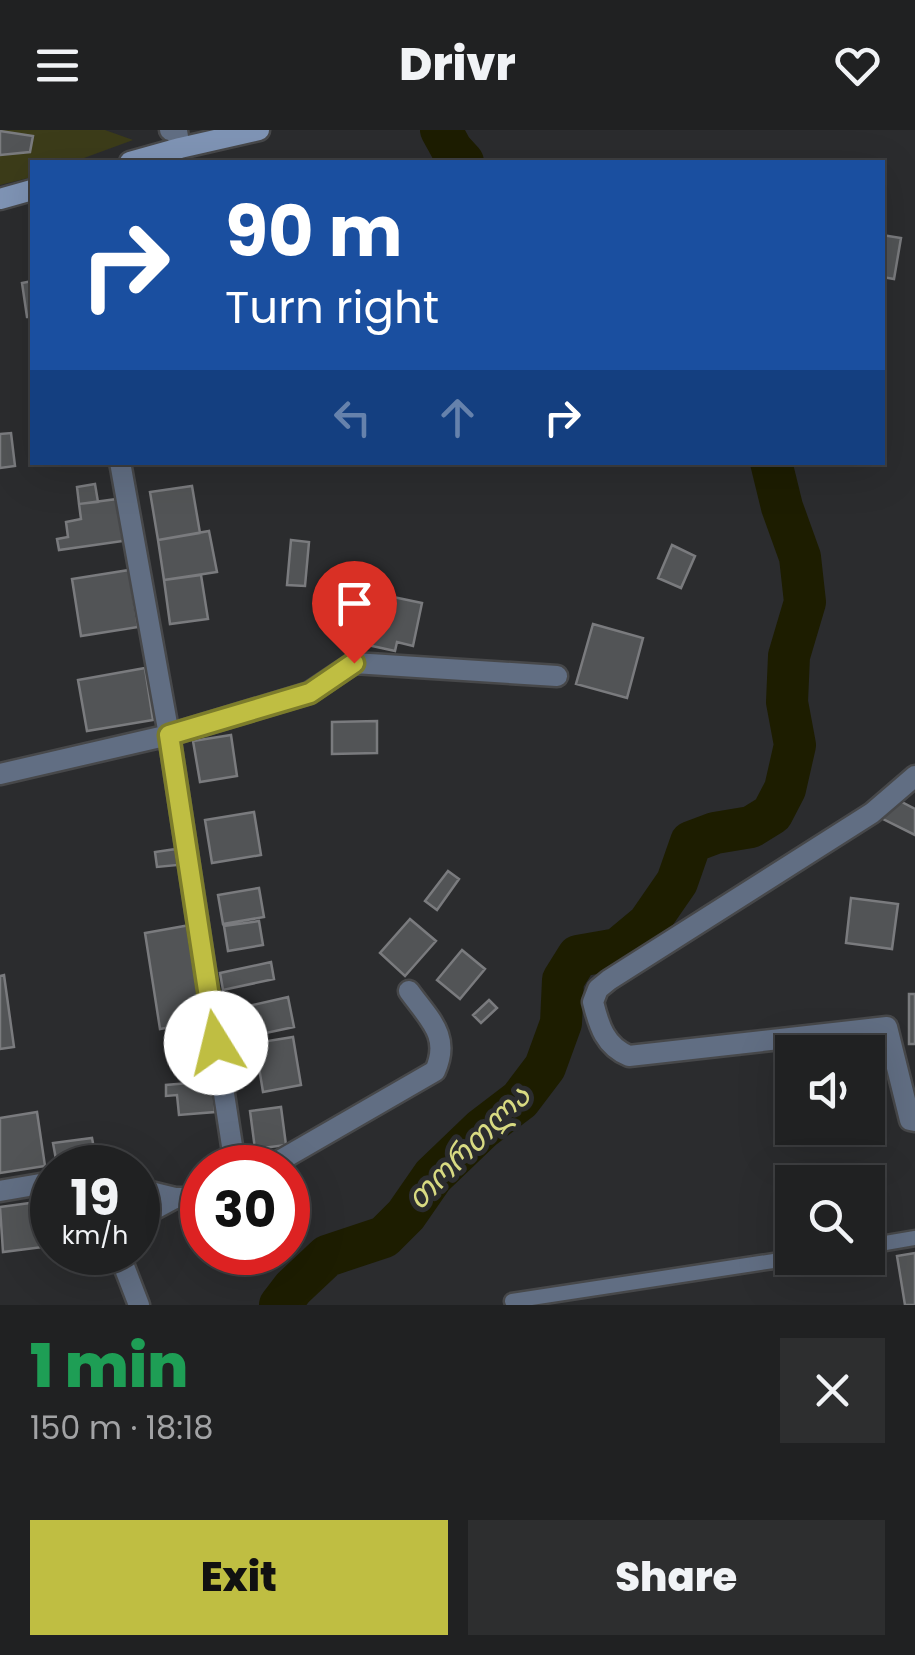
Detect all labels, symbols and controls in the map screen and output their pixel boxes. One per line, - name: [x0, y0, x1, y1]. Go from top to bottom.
- text: Drivr: [399, 33, 516, 96]
- icon: menu: [30, 38, 85, 93]
- icon: heart: [830, 38, 885, 93]
- text: 90 m: [225, 182, 403, 281]
- icon: right: [60, 200, 190, 330]
- text: Turn right: [225, 276, 439, 339]
- icon: left: [325, 390, 380, 445]
- icon: ahead: [430, 390, 485, 445]
- icon: right: [535, 390, 590, 445]
- pin: [312, 561, 397, 664]
- icon: arrive: [327, 576, 382, 631]
- position arrow: [164, 991, 268, 1095]
- map controls: [775, 1035, 885, 1275]
- button: sound: [775, 1035, 885, 1145]
- water label: თორთლა: [395, 1074, 540, 1219]
- speed limit sign: 30: [180, 1145, 310, 1275]
- text: 19: [70, 1162, 120, 1233]
- button: search: [775, 1165, 885, 1275]
- text: km/h: [62, 1218, 128, 1253]
- text: 1 min: [30, 1324, 188, 1408]
- button: close: [780, 1338, 885, 1443]
- text: 150 m · 18:18: [30, 1405, 214, 1450]
- button: Exit: [30, 1520, 448, 1635]
- button: Share: [468, 1520, 885, 1635]

